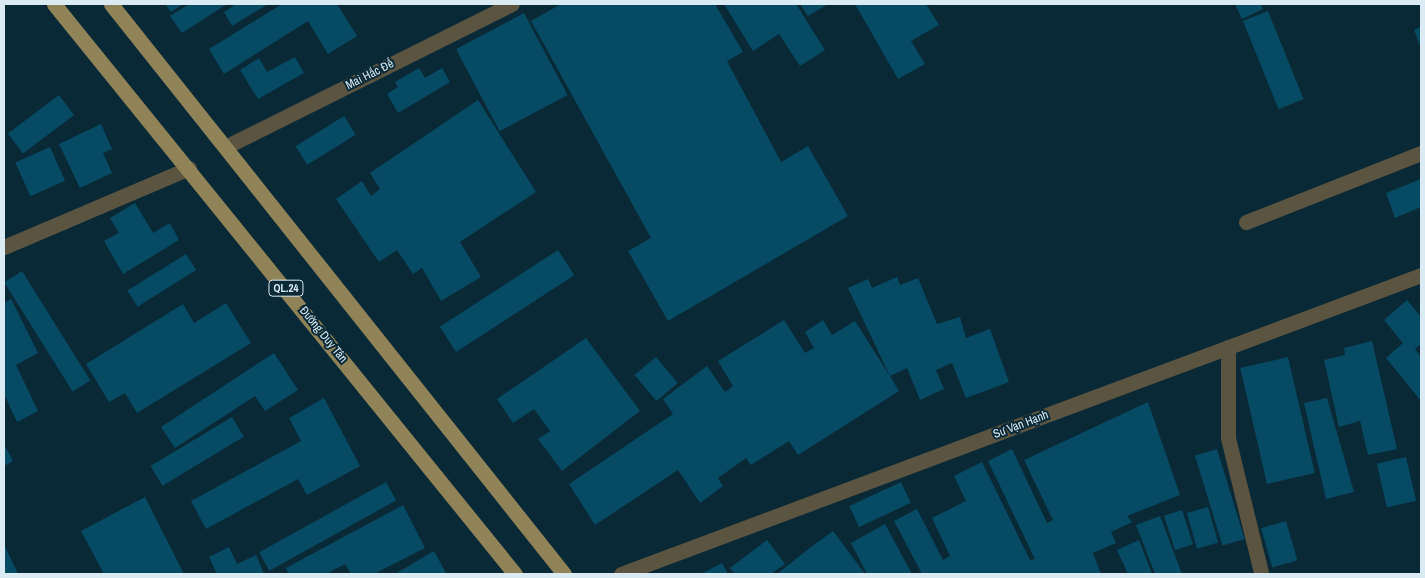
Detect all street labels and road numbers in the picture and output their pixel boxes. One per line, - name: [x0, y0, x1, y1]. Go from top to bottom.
- street label: Mai Hắc Đế: [344, 57, 396, 93]
- road number: QL.24: [267, 280, 305, 296]
- street label: Đường Duy Tân: [296, 304, 350, 366]
- street label: Sư Vạn Hạnh: [991, 408, 1051, 442]

